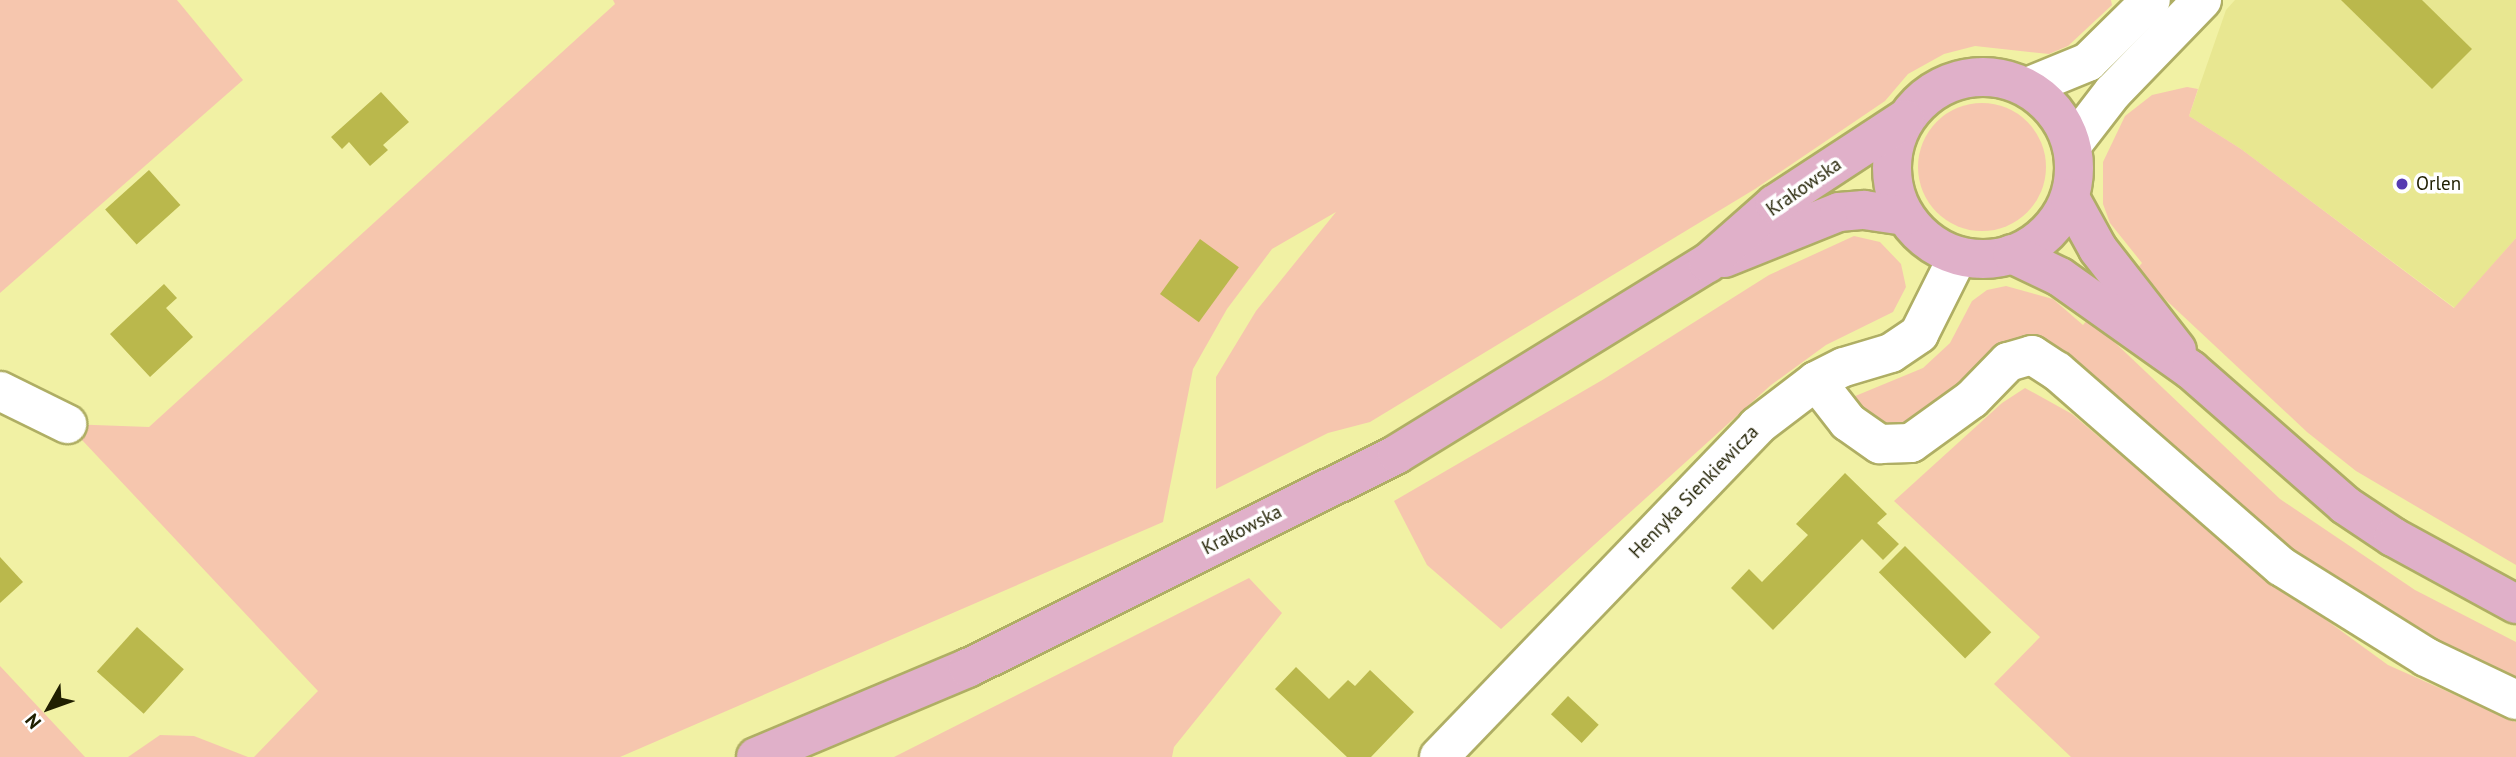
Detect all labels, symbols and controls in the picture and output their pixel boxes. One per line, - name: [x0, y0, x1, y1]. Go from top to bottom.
- street label: Krakowska: [1762, 153, 1846, 221]
- place label: Orlen: [2416, 173, 2461, 195]
- marker: Orlen: [2394, 176, 2410, 192]
- street label: Henryka Sienkiewicza: [1625, 421, 1763, 563]
- street label: Krakowska: [1198, 500, 1286, 560]
- north arrow: [14, 673, 84, 743]
- text: N: [20, 709, 46, 734]

